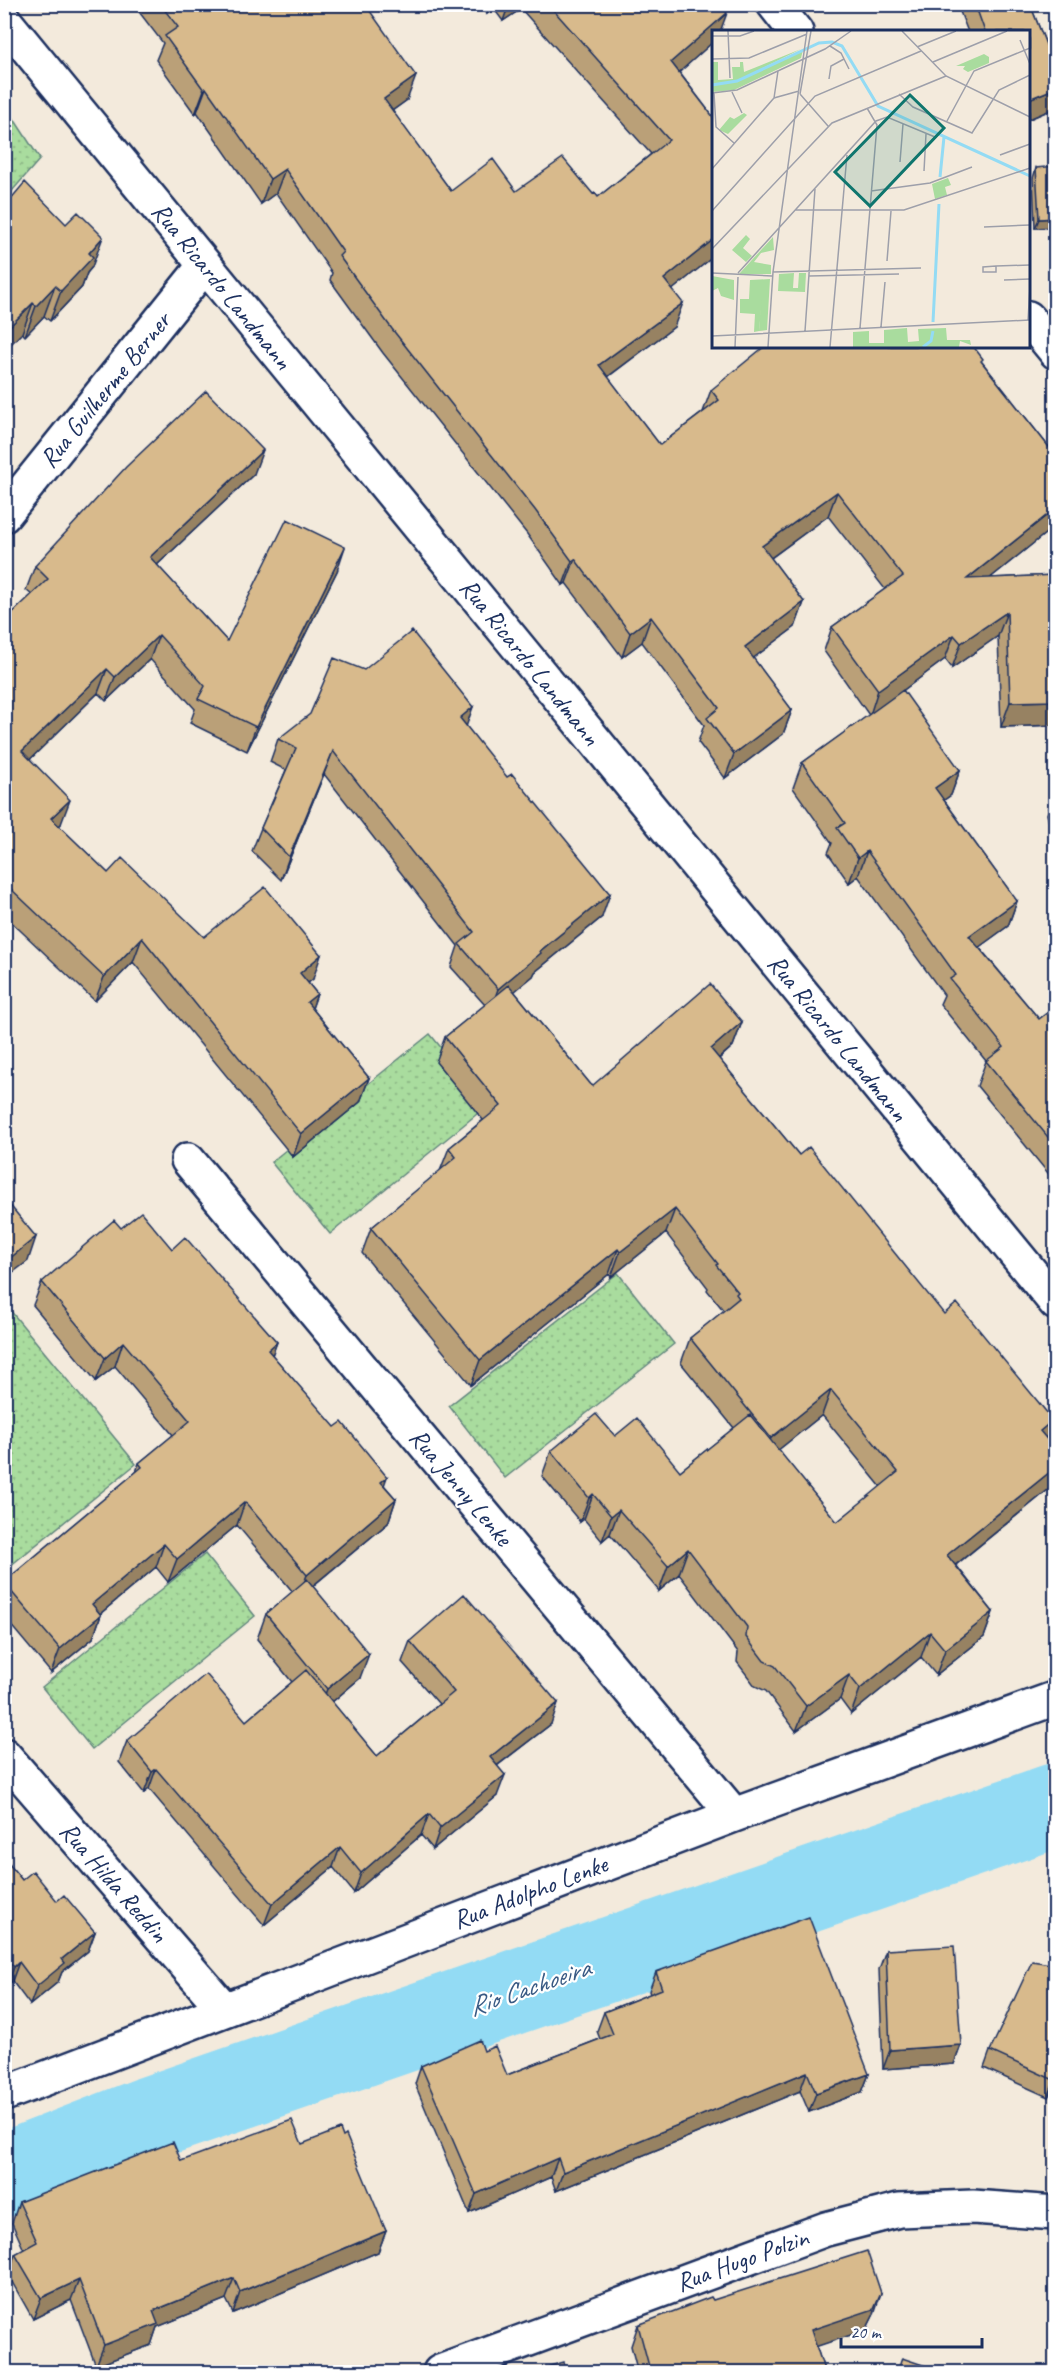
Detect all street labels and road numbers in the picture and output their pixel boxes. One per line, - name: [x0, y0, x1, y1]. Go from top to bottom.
- street label: Rua Ricardo Landmann: [144, 196, 300, 377]
- street label: Rua Guilherme Berner: [32, 303, 180, 475]
- street label: Rua Ricardo Landmann: [452, 572, 608, 753]
- street label: Rua Ricardo Landmann: [760, 948, 916, 1129]
- street label: Rua Jenny Lenke: [402, 1421, 521, 1554]
- street label: Rua Hilda Reddin: [53, 1815, 176, 1949]
- street label: Rua Adolpho Lenke: [448, 1847, 613, 1937]
- street label: Rua Hugo Polzin: [671, 2220, 814, 2299]

